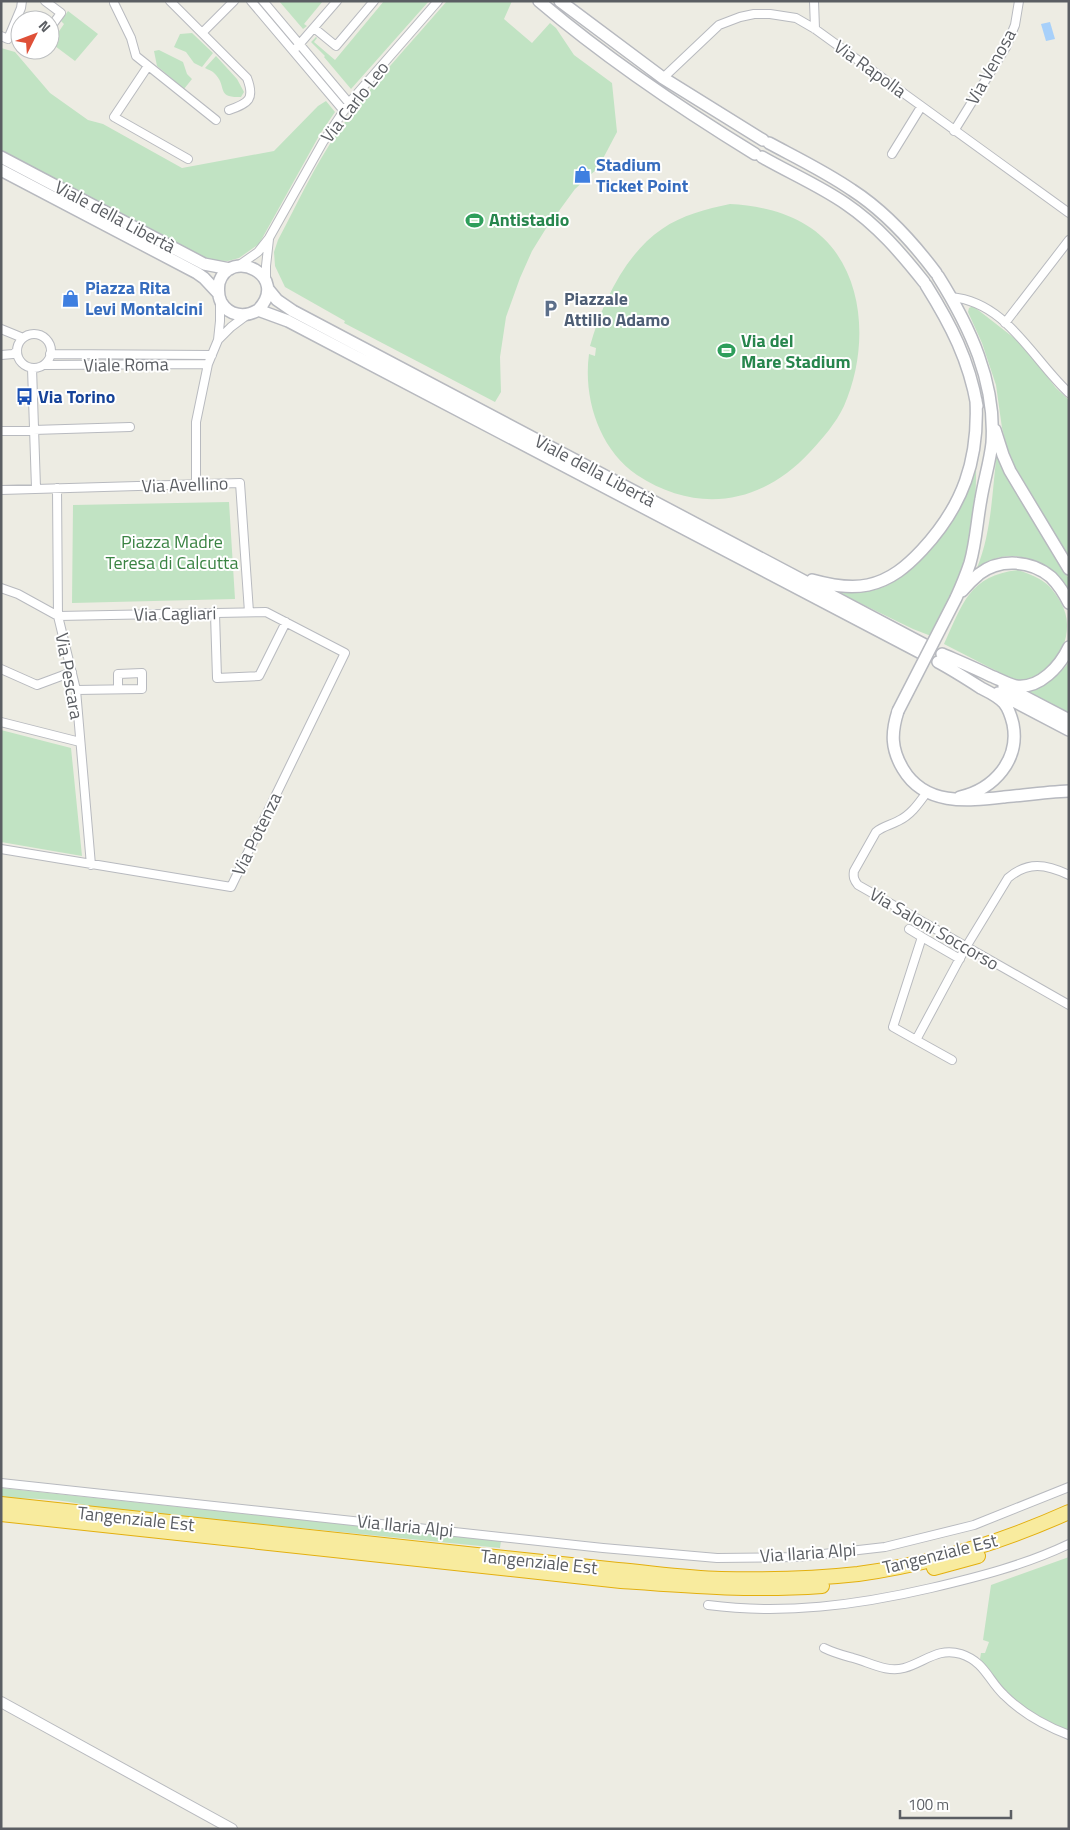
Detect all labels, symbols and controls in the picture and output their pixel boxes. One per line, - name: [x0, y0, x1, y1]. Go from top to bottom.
- north arrow: [10, 10, 60, 60]
- text: N: [34, 15, 56, 37]
- street label: Via Venosa: [959, 24, 1022, 110]
- street label: Via Rapolla: [828, 33, 912, 104]
- street label: Via Carlo Leo: [314, 55, 395, 148]
- place label: Stadium Ticket Point: [596, 151, 689, 199]
- shop icon: Stadium Ticket Point: [572, 165, 592, 185]
- street label: Viale della Libertà: [50, 173, 180, 260]
- place label: Antistadio: [489, 206, 569, 233]
- sports icon: Antistadio: [465, 210, 485, 230]
- place label: Piazza Rita Levi Montalcini: [85, 274, 203, 322]
- place label: Piazzale Attilio Adamo: [564, 285, 670, 333]
- shop icon: Piazza Rita Levi Montalcini: [61, 288, 81, 308]
- parking icon: Piazzale Attilio Adamo: [540, 299, 560, 319]
- place label: Via del Mare Stadium: [741, 327, 851, 375]
- sports icon: Via del Mare Stadium: [717, 341, 737, 361]
- street label: Viale Roma: [83, 350, 169, 379]
- place label: Via Torino: [38, 383, 115, 410]
- bus stop icon: Via Torino: [14, 387, 34, 407]
- street label: Viale della Libertà: [530, 427, 660, 514]
- street label: Via Avellino: [141, 469, 229, 500]
- park label: Piazza Madre Teresa di Calcutta: [106, 528, 238, 576]
- street label: Via Cagliari: [133, 599, 217, 628]
- street label: Via Pescara: [49, 630, 90, 721]
- street label: Via Potenza: [225, 788, 288, 880]
- street label: Via Saloni Soccorso: [864, 880, 1004, 977]
- street label: Tangenziale Est: [76, 1499, 197, 1538]
- street label: Via Ilaria Alpi: [356, 1507, 454, 1544]
- street label: Tangenziale Est: [880, 1526, 1001, 1581]
- street label: Via Ilaria Alpi: [759, 1536, 857, 1569]
- street label: Tangenziale Est: [479, 1542, 600, 1581]
- scale bar: [900, 1788, 1011, 1820]
- text: 100 m: [908, 1793, 949, 1816]

